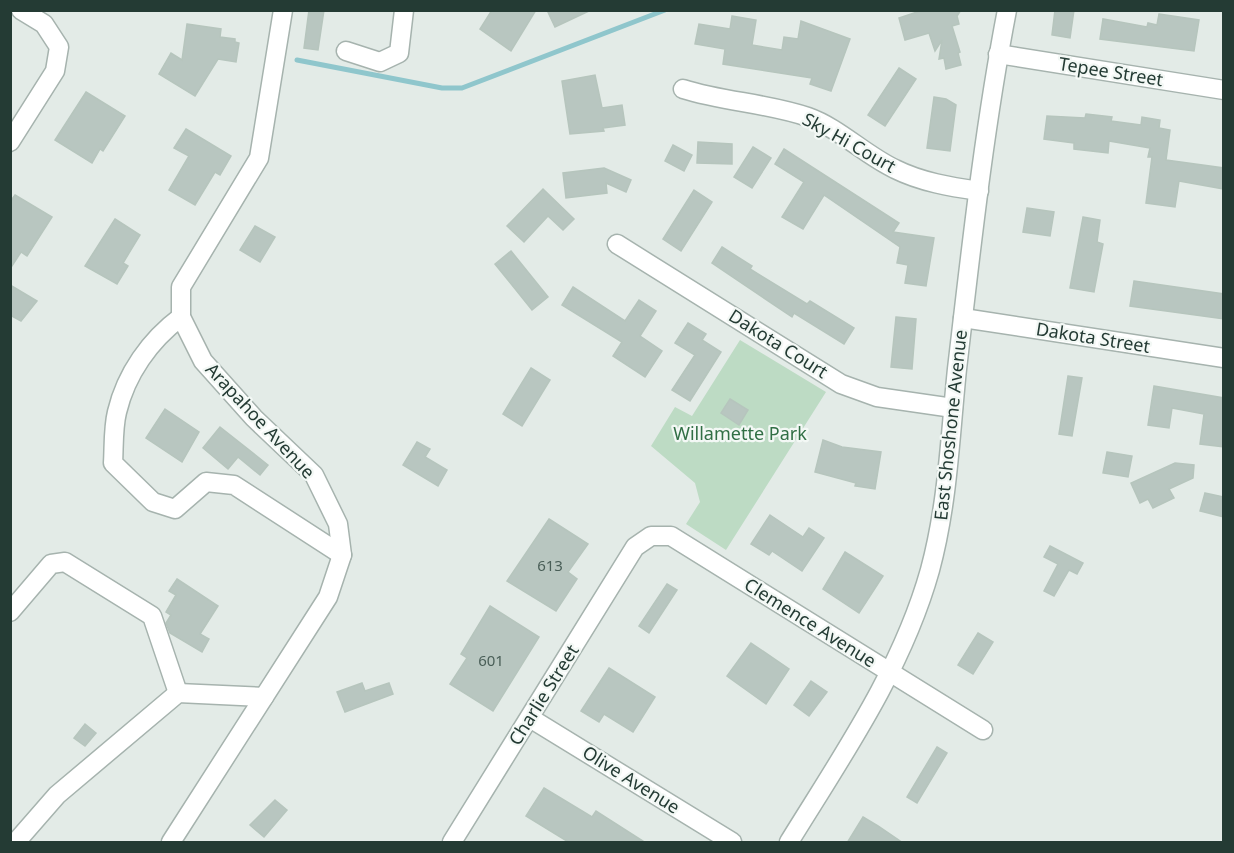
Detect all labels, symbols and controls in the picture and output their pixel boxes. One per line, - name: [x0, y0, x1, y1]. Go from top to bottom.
- street label: Tepee Street: [1057, 51, 1165, 91]
- street label: Sky Hi Court: [798, 107, 901, 178]
- street label: Dakota Court: [725, 303, 833, 383]
- street label: Dakota Street: [1034, 316, 1152, 358]
- street label: East Shoshone Avenue: [928, 328, 972, 521]
- street label: Arapahoe Avenue: [201, 357, 321, 483]
- park label: Willamette Park: [673, 421, 807, 445]
- house number: 613: [537, 555, 563, 575]
- street label: Clemence Avenue: [740, 572, 881, 672]
- street label: Charlie Street: [503, 639, 584, 749]
- house number: 601: [478, 650, 504, 670]
- street label: Olive Avenue: [578, 740, 685, 819]

